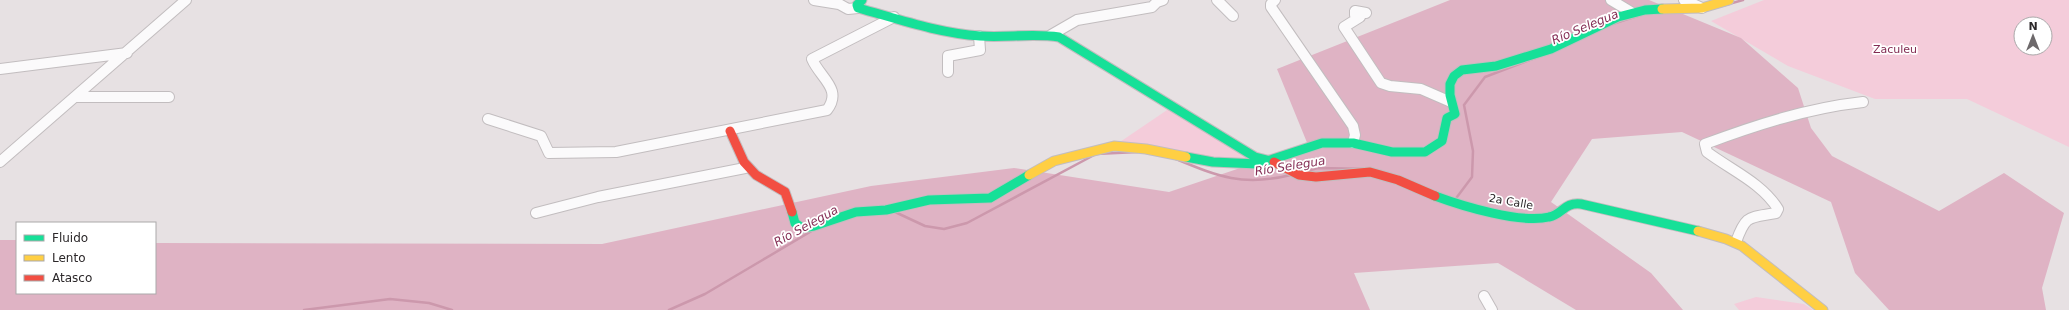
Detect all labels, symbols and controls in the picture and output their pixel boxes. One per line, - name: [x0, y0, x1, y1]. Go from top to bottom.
- water label: Río Selegua: [1550, 7, 1620, 47]
- north arrow: [2013, 16, 2053, 56]
- text: N: [2028, 20, 2038, 33]
- park label: Zaculeu: [1873, 43, 1917, 56]
- water label: Río Selegua: [1254, 154, 1326, 178]
- street label: 2a Calle: [1488, 192, 1534, 212]
- water label: Río Selegua: [772, 203, 840, 249]
- legend: [16, 222, 156, 294]
- text: Fluido: [52, 231, 88, 245]
- text: Lento: [52, 251, 86, 265]
- text: Atasco: [52, 271, 92, 285]

